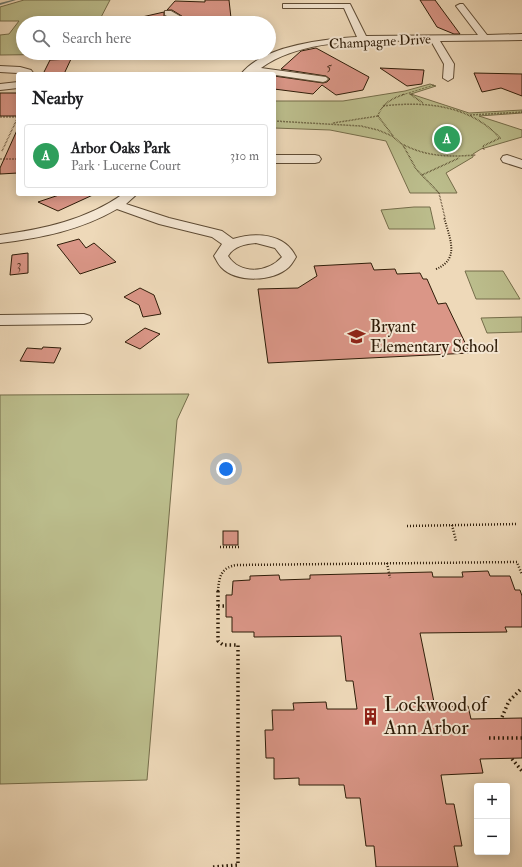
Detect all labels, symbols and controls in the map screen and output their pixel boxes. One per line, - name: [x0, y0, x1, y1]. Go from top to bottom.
- search box: [16, 16, 276, 60]
- icon: search: [30, 27, 52, 49]
- text: Search here: [62, 29, 131, 48]
- street label: Champagne Drive: [329, 30, 432, 54]
- house number: 5: [326, 59, 332, 75]
- text: Nearby: [32, 88, 83, 109]
- pin: A: [434, 124, 460, 154]
- text: Arbor Oaks Park: [71, 139, 170, 158]
- text: A: [42, 148, 50, 164]
- text: 310 m: [230, 148, 259, 164]
- text: Park · Lucerne Court: [71, 158, 181, 174]
- house number: 3: [17, 257, 22, 273]
- place label: Bryant Elementary School: [370, 316, 499, 358]
- school or university icon: Bryant Elementary School: [347, 326, 367, 346]
- your location: [216, 459, 236, 479]
- place label: Lockwood of Ann Arbor: [383, 692, 491, 740]
- building icon: Lockwood of Ann Arbor: [361, 706, 381, 726]
- map controls: [474, 783, 510, 855]
- button: +: [474, 783, 510, 819]
- button: −: [474, 819, 510, 855]

